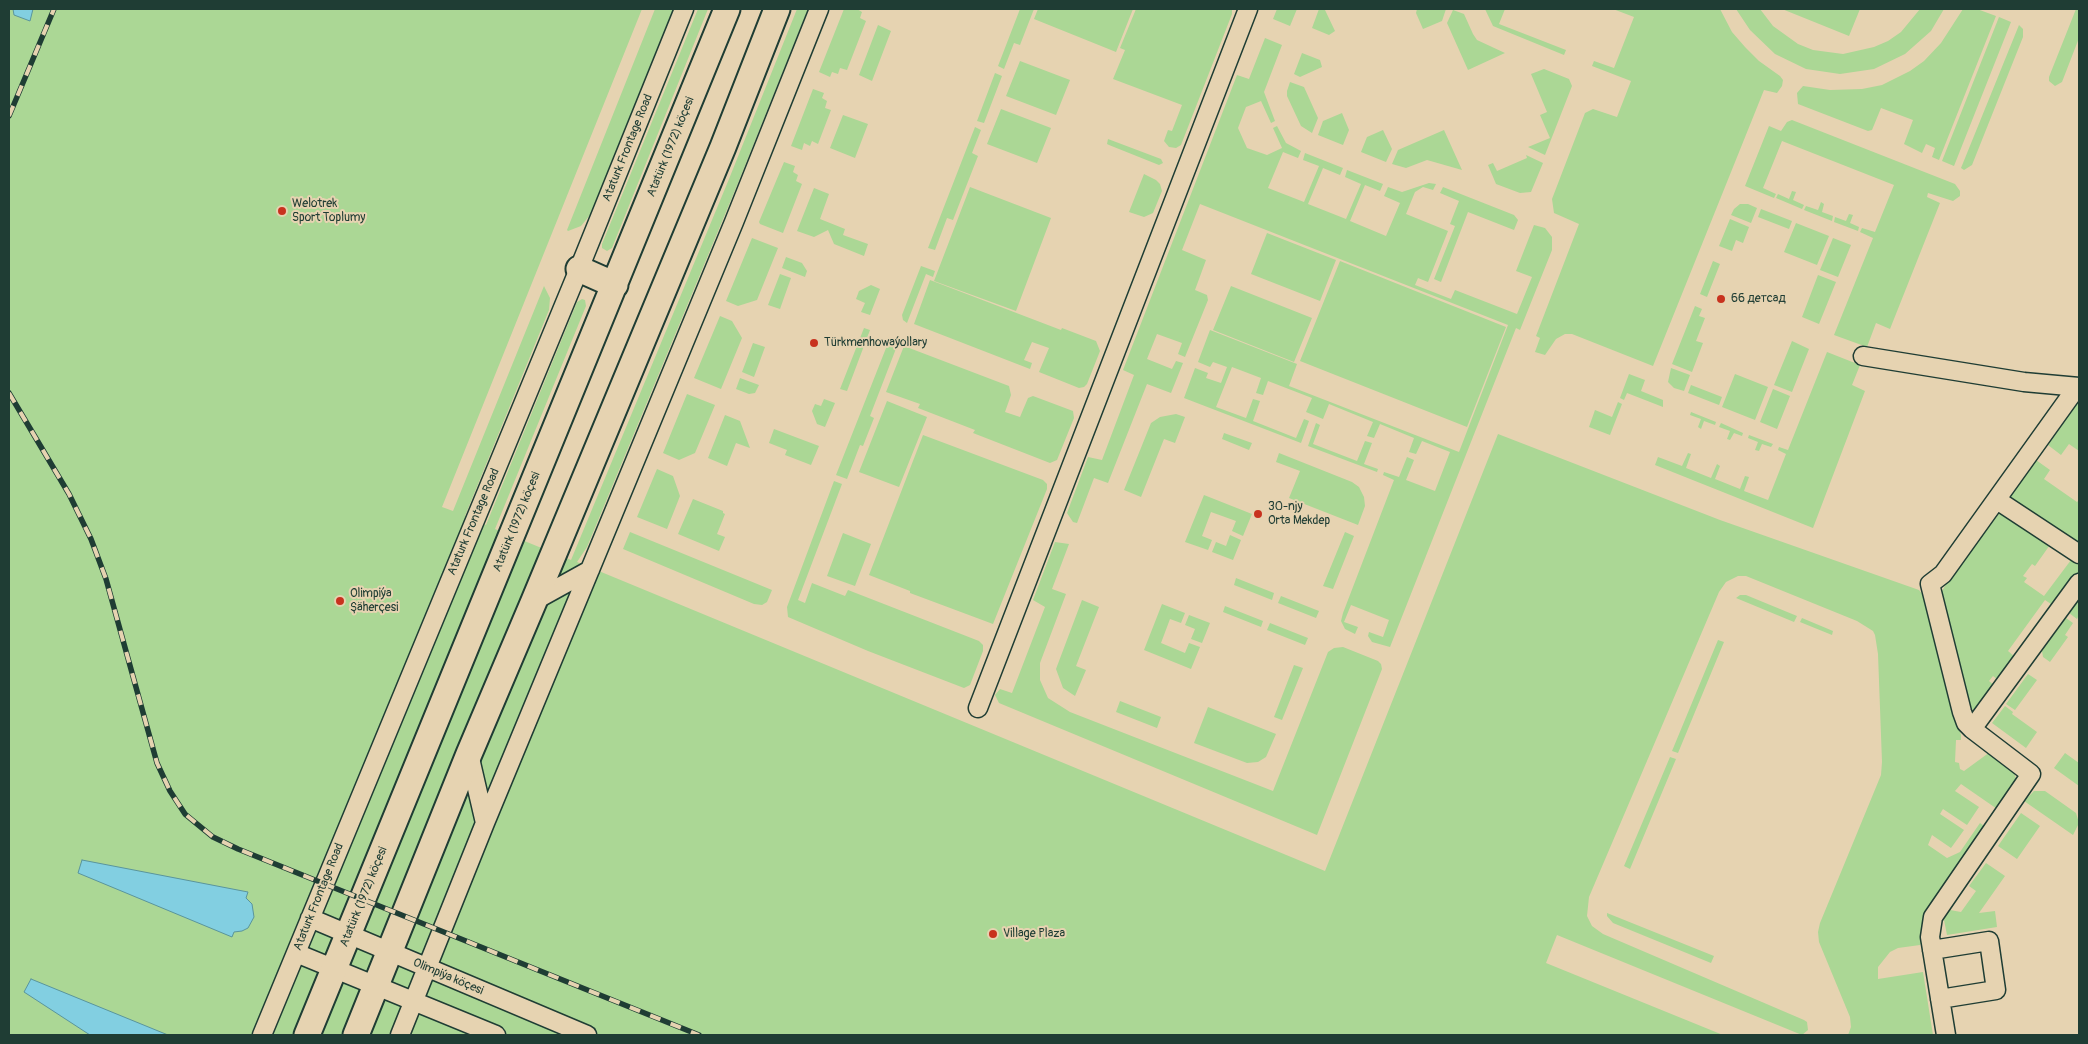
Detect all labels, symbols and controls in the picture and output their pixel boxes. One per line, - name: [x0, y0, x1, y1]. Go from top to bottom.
- street label: Ataturk Frontage Road: [600, 92, 656, 204]
- street label: Atatürk (1972) köçesi: [644, 95, 698, 199]
- place label: Welotrek Sport Toplumy: [292, 197, 365, 225]
- marker: Welotrek Sport Toplumy: [276, 205, 288, 217]
- place label: 66 детсад: [1731, 292, 1786, 306]
- marker: 66 детсад: [1715, 293, 1727, 305]
- place label: Türkmenhowaýollary: [824, 336, 927, 350]
- marker: Türkmenhowaýollary: [808, 337, 820, 349]
- street label: Ataturk Frontage Road: [445, 466, 503, 578]
- street label: Atatürk (1972) köçesi: [490, 470, 544, 574]
- place label: 30-njy Orta Mekdep: [1268, 500, 1330, 528]
- marker: 30-njy Orta Mekdep: [1252, 508, 1264, 520]
- place label: Olimpiýa Şäherçesi: [350, 587, 398, 615]
- marker: Olimpiýa Şäherçesi: [334, 595, 346, 607]
- street label: Ataturk Frontage Road: [291, 841, 347, 953]
- street label: Atatürk (1972) köçesi: [337, 845, 391, 949]
- place label: Village Plaza: [1003, 927, 1065, 941]
- marker: Village Plaza: [987, 928, 999, 940]
- street label: Olimpiýa köçesi: [411, 956, 485, 998]

